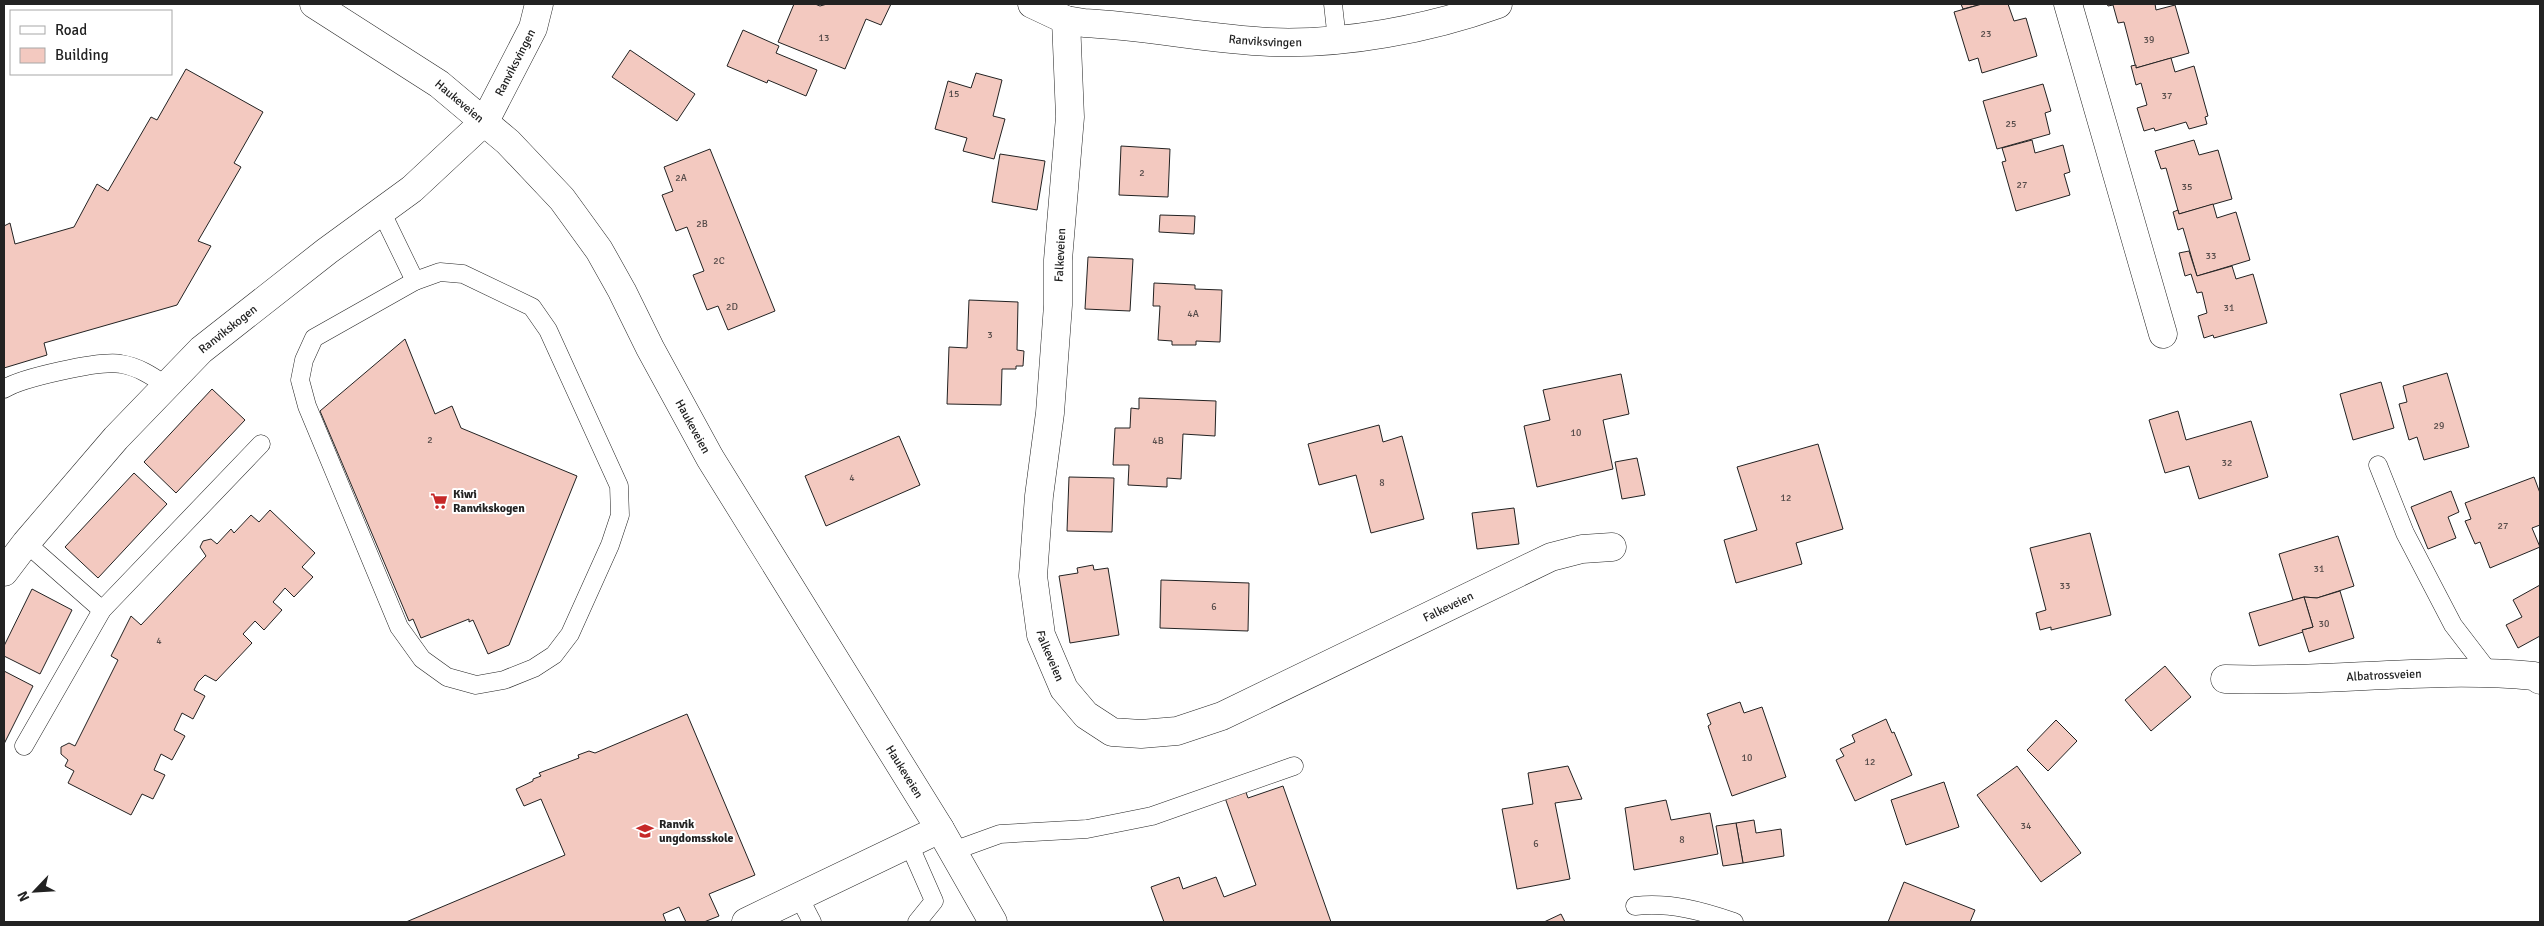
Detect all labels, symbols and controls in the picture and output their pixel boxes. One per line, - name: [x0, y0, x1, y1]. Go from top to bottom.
- legend: [10, 10, 172, 75]
- text: Road: [55, 21, 87, 39]
- street label: Ranviksvingen: [492, 27, 539, 99]
- house number: 23: [1981, 28, 1991, 40]
- house number: 13: [819, 32, 829, 44]
- street label: Ranviksvingen: [1228, 32, 1302, 50]
- house number: 39: [2144, 34, 2154, 46]
- text: Building: [55, 46, 109, 64]
- street label: Haukeveien: [431, 77, 487, 126]
- house number: 15: [949, 88, 959, 100]
- house number: 37: [2162, 90, 2172, 102]
- house number: 25: [2006, 118, 2016, 130]
- house number: 2: [1139, 167, 1145, 179]
- house number: 2A: [675, 172, 687, 184]
- house number: 27: [2017, 179, 2027, 191]
- house number: 35: [2182, 181, 2192, 193]
- house number: 2B: [696, 218, 708, 230]
- street label: Falkeveien: [1052, 228, 1069, 282]
- house number: 33: [2206, 250, 2216, 262]
- house number: 2C: [713, 255, 725, 267]
- house number: 2D: [726, 301, 738, 313]
- street label: Ranvikskogen: [196, 302, 260, 357]
- house number: 31: [2224, 302, 2234, 314]
- house number: 4A: [1187, 308, 1199, 320]
- house number: 3: [987, 329, 993, 341]
- street label: Haukeveien: [672, 397, 713, 456]
- house number: 29: [2434, 420, 2444, 432]
- house number: 10: [1571, 427, 1581, 439]
- house number: 2: [427, 434, 433, 446]
- house number: 4B: [1152, 435, 1164, 447]
- house number: 32: [2222, 457, 2232, 469]
- house number: 4: [849, 472, 855, 484]
- house number: 8: [1379, 477, 1385, 489]
- place label: Kiwi Ranvikskogen: [453, 487, 525, 516]
- supermarket icon: Kiwi Ranvikskogen: [429, 491, 449, 511]
- house number: 12: [1781, 492, 1791, 504]
- house number: 27: [2498, 520, 2508, 532]
- house number: 31: [2314, 563, 2324, 575]
- house number: 33: [2060, 580, 2070, 592]
- street label: Falkeveien: [1421, 589, 1476, 626]
- house number: 6: [1211, 601, 1217, 613]
- house number: 30: [2319, 618, 2329, 630]
- street label: Falkeveien: [1032, 630, 1067, 684]
- house number: 4: [156, 635, 162, 647]
- street label: Albatrossveien: [2346, 666, 2422, 685]
- street label: Haukeveien: [882, 743, 926, 801]
- house number: 10: [1742, 752, 1752, 764]
- house number: 12: [1865, 756, 1875, 768]
- place label: Ranvik ungdomsskole: [659, 817, 734, 846]
- house number: 34: [2021, 820, 2032, 832]
- school or university icon: Ranvik ungdomsskole: [635, 821, 655, 841]
- house number: 8: [1679, 834, 1685, 846]
- house number: 6: [1533, 838, 1539, 850]
- north arrow: [10, 866, 60, 916]
- text: N: [14, 888, 33, 904]

